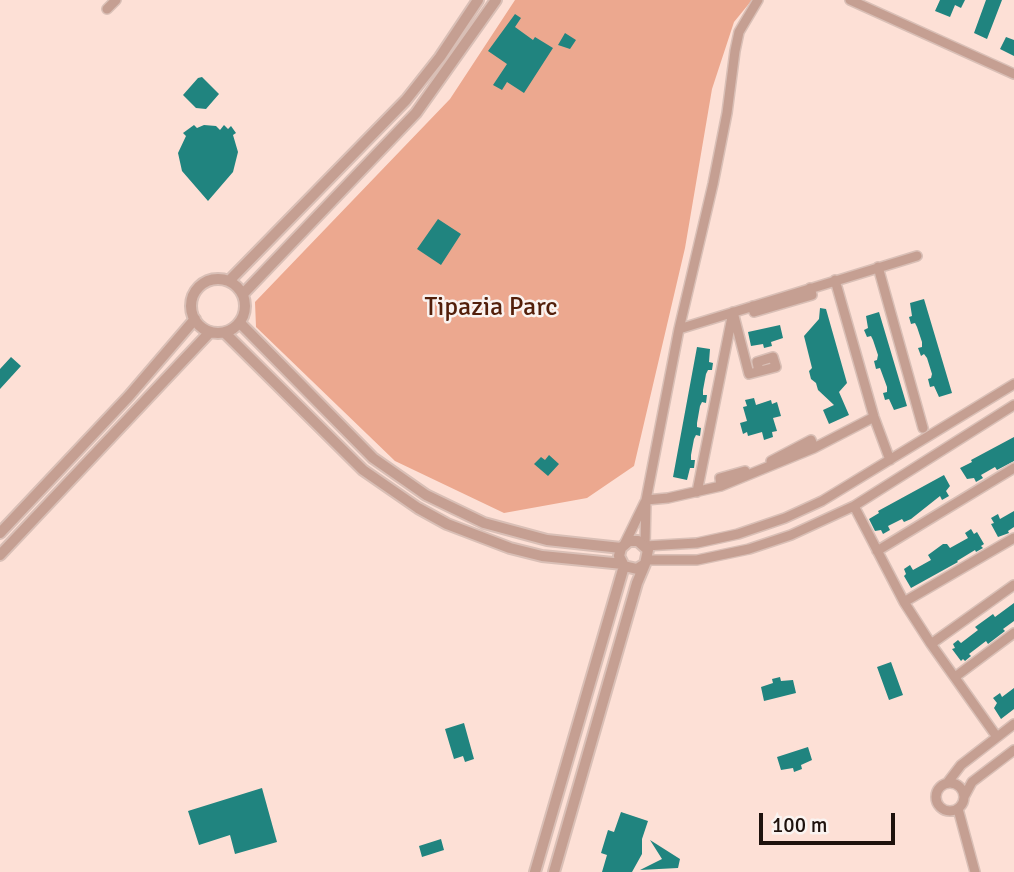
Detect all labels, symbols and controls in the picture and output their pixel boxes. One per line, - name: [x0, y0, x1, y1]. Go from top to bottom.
- park label: Tipazia Parc: [424, 292, 558, 324]
- scale bar: [762, 798, 898, 842]
- text: 100 m: [772, 812, 827, 838]

